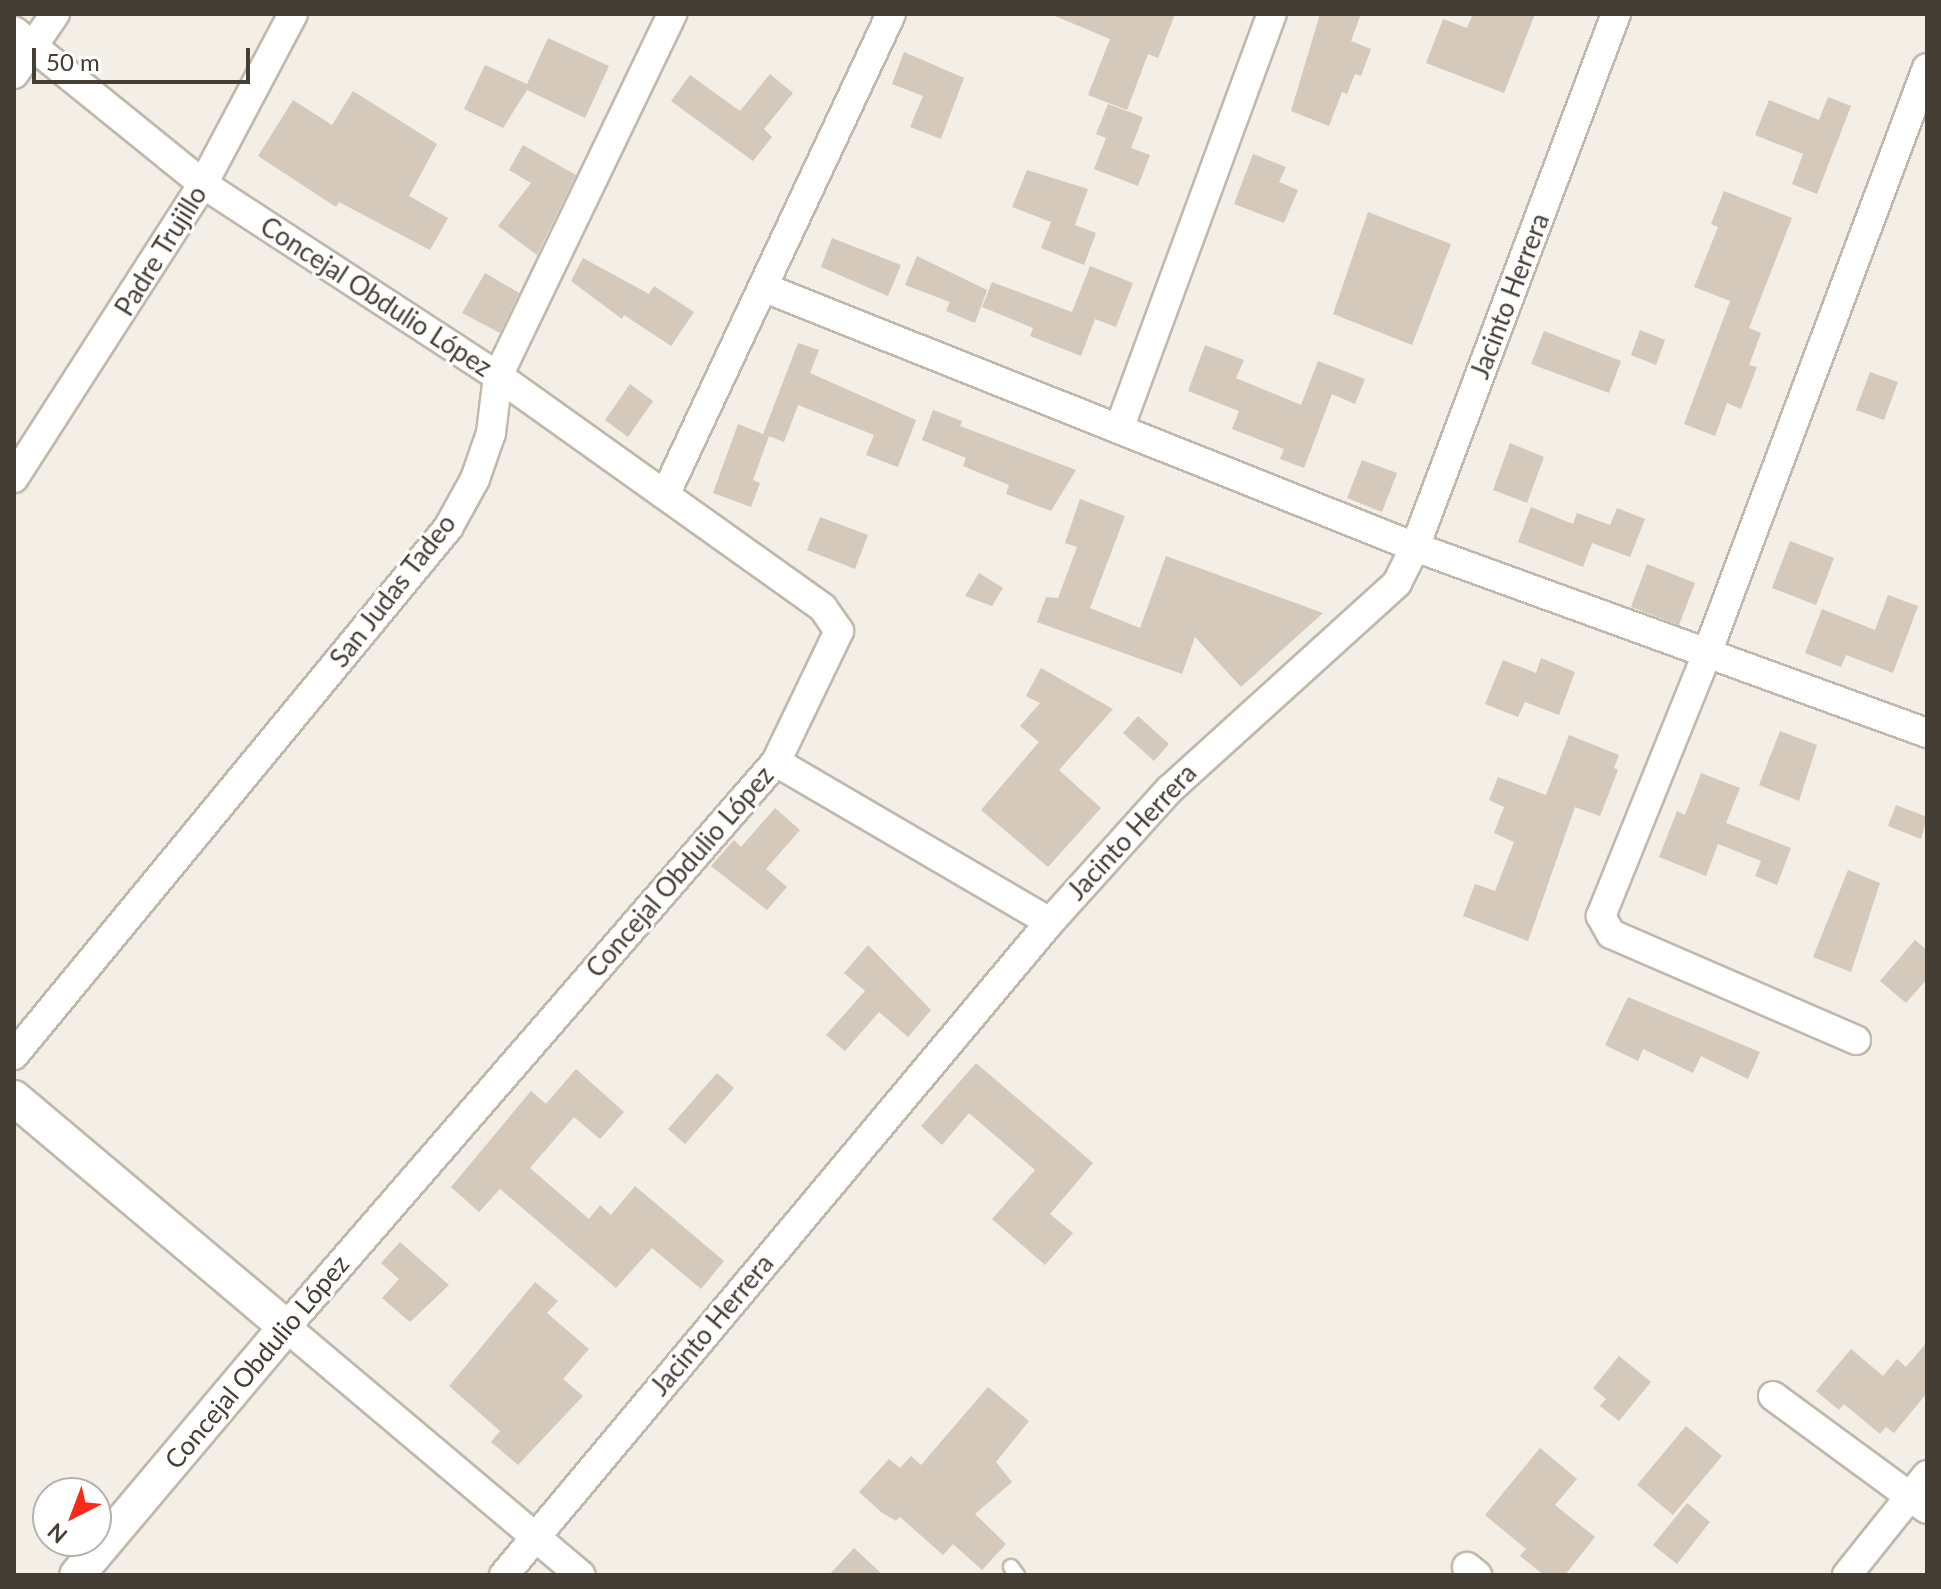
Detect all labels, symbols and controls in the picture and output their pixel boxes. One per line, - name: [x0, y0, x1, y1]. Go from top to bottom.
- scale bar: [36, 32, 254, 82]
- text: 50 m: [46, 47, 100, 76]
- street label: Padre Trujillo: [109, 180, 213, 322]
- street label: Jacinto Herrera: [1464, 209, 1556, 383]
- street label: Concejal Obdulio López: [255, 211, 497, 383]
- street label: San Judas Tadeo: [323, 508, 463, 674]
- street label: Jacinto Herrera: [1061, 758, 1203, 906]
- street label: Concejal Obdulio López: [580, 760, 780, 984]
- street label: Jacinto Herrera: [644, 1248, 780, 1402]
- street label: Concejal Obdulio López: [158, 1249, 356, 1475]
- north arrow: [32, 1477, 112, 1557]
- text: N: [42, 1518, 72, 1549]

